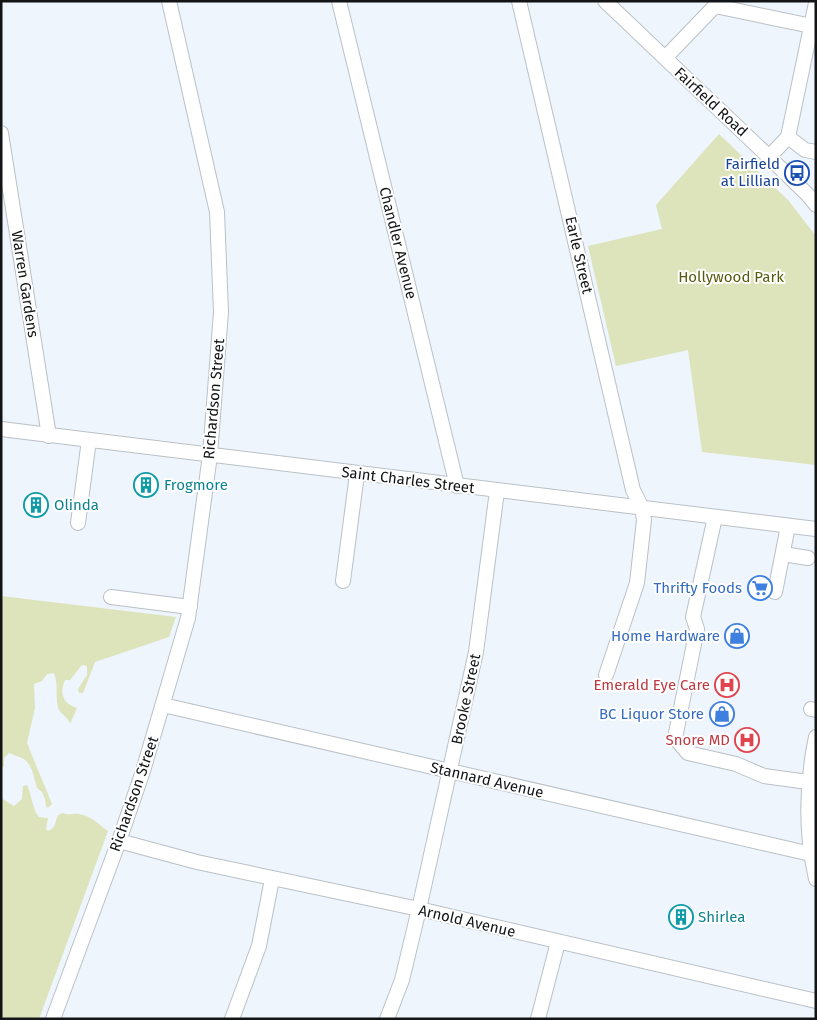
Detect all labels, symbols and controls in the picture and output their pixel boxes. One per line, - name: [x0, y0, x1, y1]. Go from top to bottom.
- street label: Fairfield Road: [671, 64, 751, 140]
- place label: Fairfield at Lillian: [721, 155, 780, 190]
- bus stop icon: Fairfield at Lillian: [784, 160, 810, 186]
- street label: Chandler Avenue: [375, 185, 421, 301]
- street label: Earle Street: [561, 215, 597, 296]
- street label: Warren Gardens: [8, 229, 42, 339]
- park label: Hollywood Park: [678, 268, 784, 286]
- street label: Richardson Street: [200, 337, 228, 460]
- street label: Saint Charles Street: [340, 463, 476, 497]
- building icon: Frogmore: [133, 472, 159, 498]
- place label: Frogmore: [164, 476, 228, 494]
- building icon: Olinda: [23, 492, 49, 518]
- place label: Olinda: [54, 496, 99, 514]
- supermarket icon: Thrifty Foods: [747, 575, 773, 601]
- place label: Thrifty Foods: [653, 579, 742, 597]
- shop icon: Home Hardware: [724, 623, 750, 649]
- place label: Home Hardware: [611, 627, 720, 645]
- street label: Brooke Street: [448, 651, 485, 746]
- hospital icon: Emerald Eye Care: [714, 672, 740, 698]
- place label: Emerald Eye Care: [593, 676, 710, 694]
- shop icon: BC Liquor Store: [709, 701, 735, 727]
- place label: BC Liquor Store: [599, 705, 704, 723]
- hospital icon: Snore MD: [734, 727, 760, 753]
- place label: Snore MD: [665, 731, 730, 749]
- street label: Richardson Street: [106, 733, 162, 854]
- street label: Stannard Avenue: [429, 758, 545, 802]
- street label: Arnold Avenue: [417, 901, 517, 941]
- building icon: Shirlea: [668, 904, 694, 930]
- place label: Shirlea: [698, 908, 746, 926]

